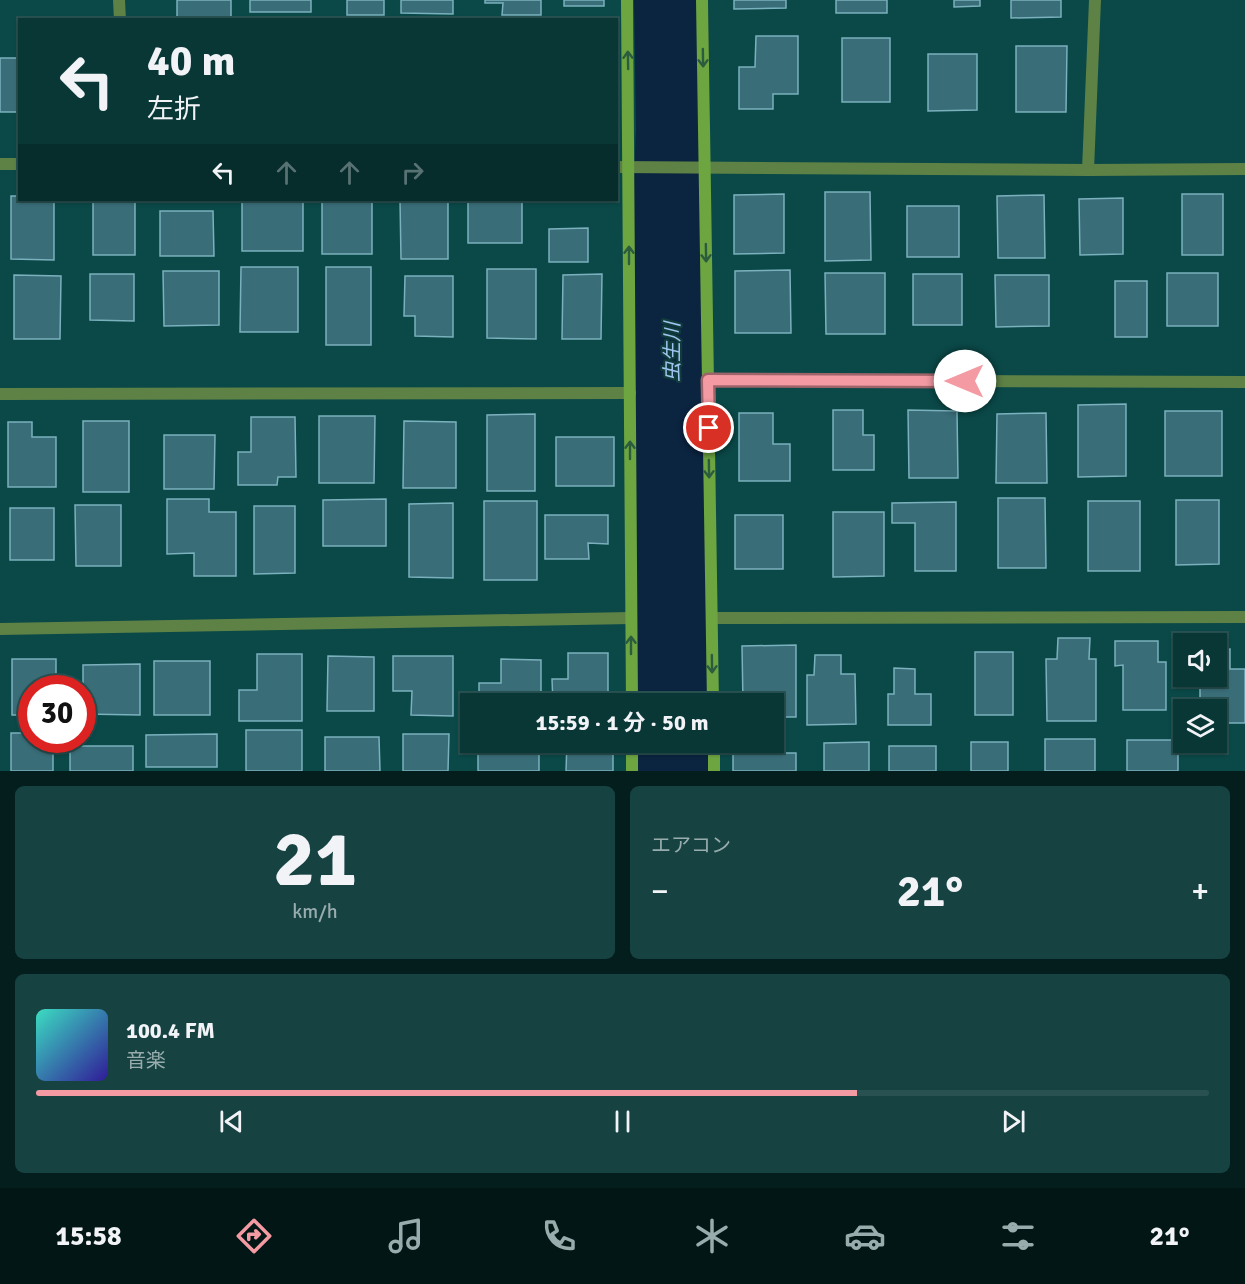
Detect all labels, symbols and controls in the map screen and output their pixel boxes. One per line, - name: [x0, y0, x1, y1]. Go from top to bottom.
- text: 40 m: [147, 36, 236, 87]
- icon: left: [48, 42, 126, 120]
- one-way arrow: [697, 48, 709, 68]
- one-way arrow: [622, 51, 634, 71]
- text: 左折: [147, 93, 201, 126]
- icon: left: [207, 156, 240, 189]
- icon: ahead: [270, 156, 303, 189]
- icon: ahead: [333, 156, 366, 189]
- icon: right: [396, 156, 429, 189]
- one-way arrow: [700, 243, 712, 263]
- one-way arrow: [623, 246, 635, 266]
- water label: 虫生川: [660, 320, 685, 382]
- position arrow: [933, 349, 997, 413]
- pin: [683, 402, 734, 453]
- icon: arrive: [692, 411, 725, 444]
- one-way arrow: [624, 441, 636, 461]
- one-way arrow: [704, 459, 715, 479]
- map controls: [1173, 633, 1227, 753]
- button: sound: [1173, 633, 1227, 687]
- one-way arrow: [625, 636, 637, 656]
- one-way arrow: [707, 654, 718, 674]
- speed limit sign: 30: [18, 675, 96, 753]
- button: layers: [1173, 699, 1227, 753]
- text: 15:59 · 1 分 · 50 m: [536, 709, 708, 736]
- text: 21: [273, 812, 357, 908]
- text: エアコン: [651, 833, 731, 858]
- text: 21°: [897, 864, 963, 919]
- text: −: [651, 871, 669, 912]
- text: +: [1191, 871, 1209, 912]
- text: km/h: [292, 899, 338, 924]
- text: 100.4 FM: [126, 1017, 215, 1044]
- text: 音楽: [126, 1048, 166, 1073]
- icon: previous: [215, 1105, 248, 1138]
- icon: pause: [606, 1105, 639, 1138]
- icon: next: [997, 1105, 1030, 1138]
- icon: directions: [233, 1215, 275, 1257]
- icon: music: [385, 1215, 427, 1257]
- icon: phone: [538, 1215, 580, 1257]
- icon: climate: [691, 1215, 733, 1257]
- icon: car: [844, 1215, 886, 1257]
- icon: filters: [997, 1215, 1039, 1257]
- text: 15:58: [55, 1220, 122, 1253]
- text: 21°: [1150, 1220, 1190, 1253]

